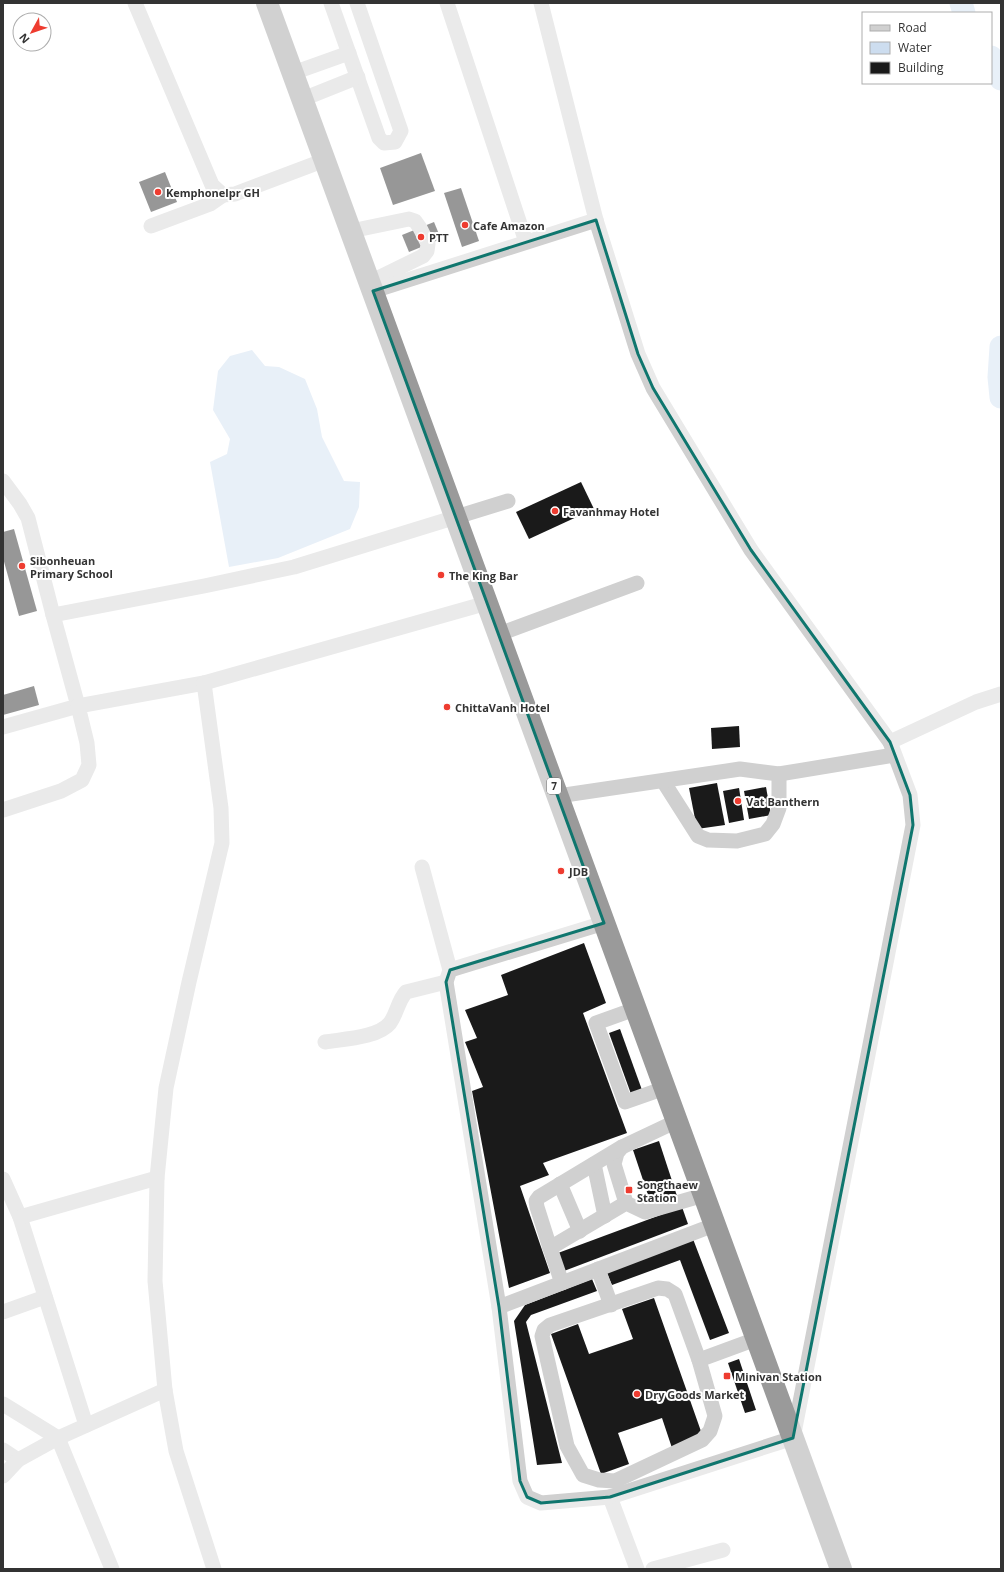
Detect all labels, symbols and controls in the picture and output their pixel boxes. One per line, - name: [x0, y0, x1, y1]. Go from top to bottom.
- north arrow: [12, 12, 52, 52]
- legend: [862, 12, 992, 84]
- text: Road: [898, 19, 927, 36]
- text: N: [15, 30, 33, 47]
- text: Water: [898, 39, 932, 56]
- text: Building: [898, 59, 944, 76]
- place label: Kemphonelpr GH: [166, 185, 260, 200]
- marker: Kemphonelpr GH: [153, 187, 163, 197]
- place label: Cafe Amazon: [473, 218, 545, 233]
- marker: Cafe Amazon: [460, 220, 470, 230]
- place label: PTT: [429, 230, 449, 245]
- marker: PTT: [416, 232, 426, 242]
- place label: Favanhmay Hotel: [563, 504, 659, 519]
- marker: Favanhmay Hotel: [550, 506, 560, 516]
- place label: Sibonheuan Primary School: [30, 553, 113, 581]
- marker: Sibonheuan Primary School: [17, 561, 27, 571]
- place label: The King Bar: [449, 568, 518, 583]
- marker: The King Bar: [436, 570, 446, 580]
- place label: ChittaVanh Hotel: [455, 700, 550, 715]
- marker: ChittaVanh Hotel: [442, 702, 452, 712]
- road number: 7: [547, 778, 561, 794]
- place label: Vat Banthern: [746, 794, 819, 809]
- marker: Vat Banthern: [733, 796, 743, 806]
- place label: JDB: [568, 864, 588, 879]
- marker: JDB: [556, 866, 566, 876]
- place label: Songthaew Station: [637, 1177, 698, 1205]
- marker: Songthaew Station: [624, 1185, 634, 1195]
- place label: Minivan Station: [735, 1369, 822, 1384]
- marker: Minivan Station: [722, 1371, 732, 1381]
- place label: Dry Goods Market: [645, 1387, 744, 1402]
- marker: Dry Goods Market: [632, 1389, 642, 1399]

